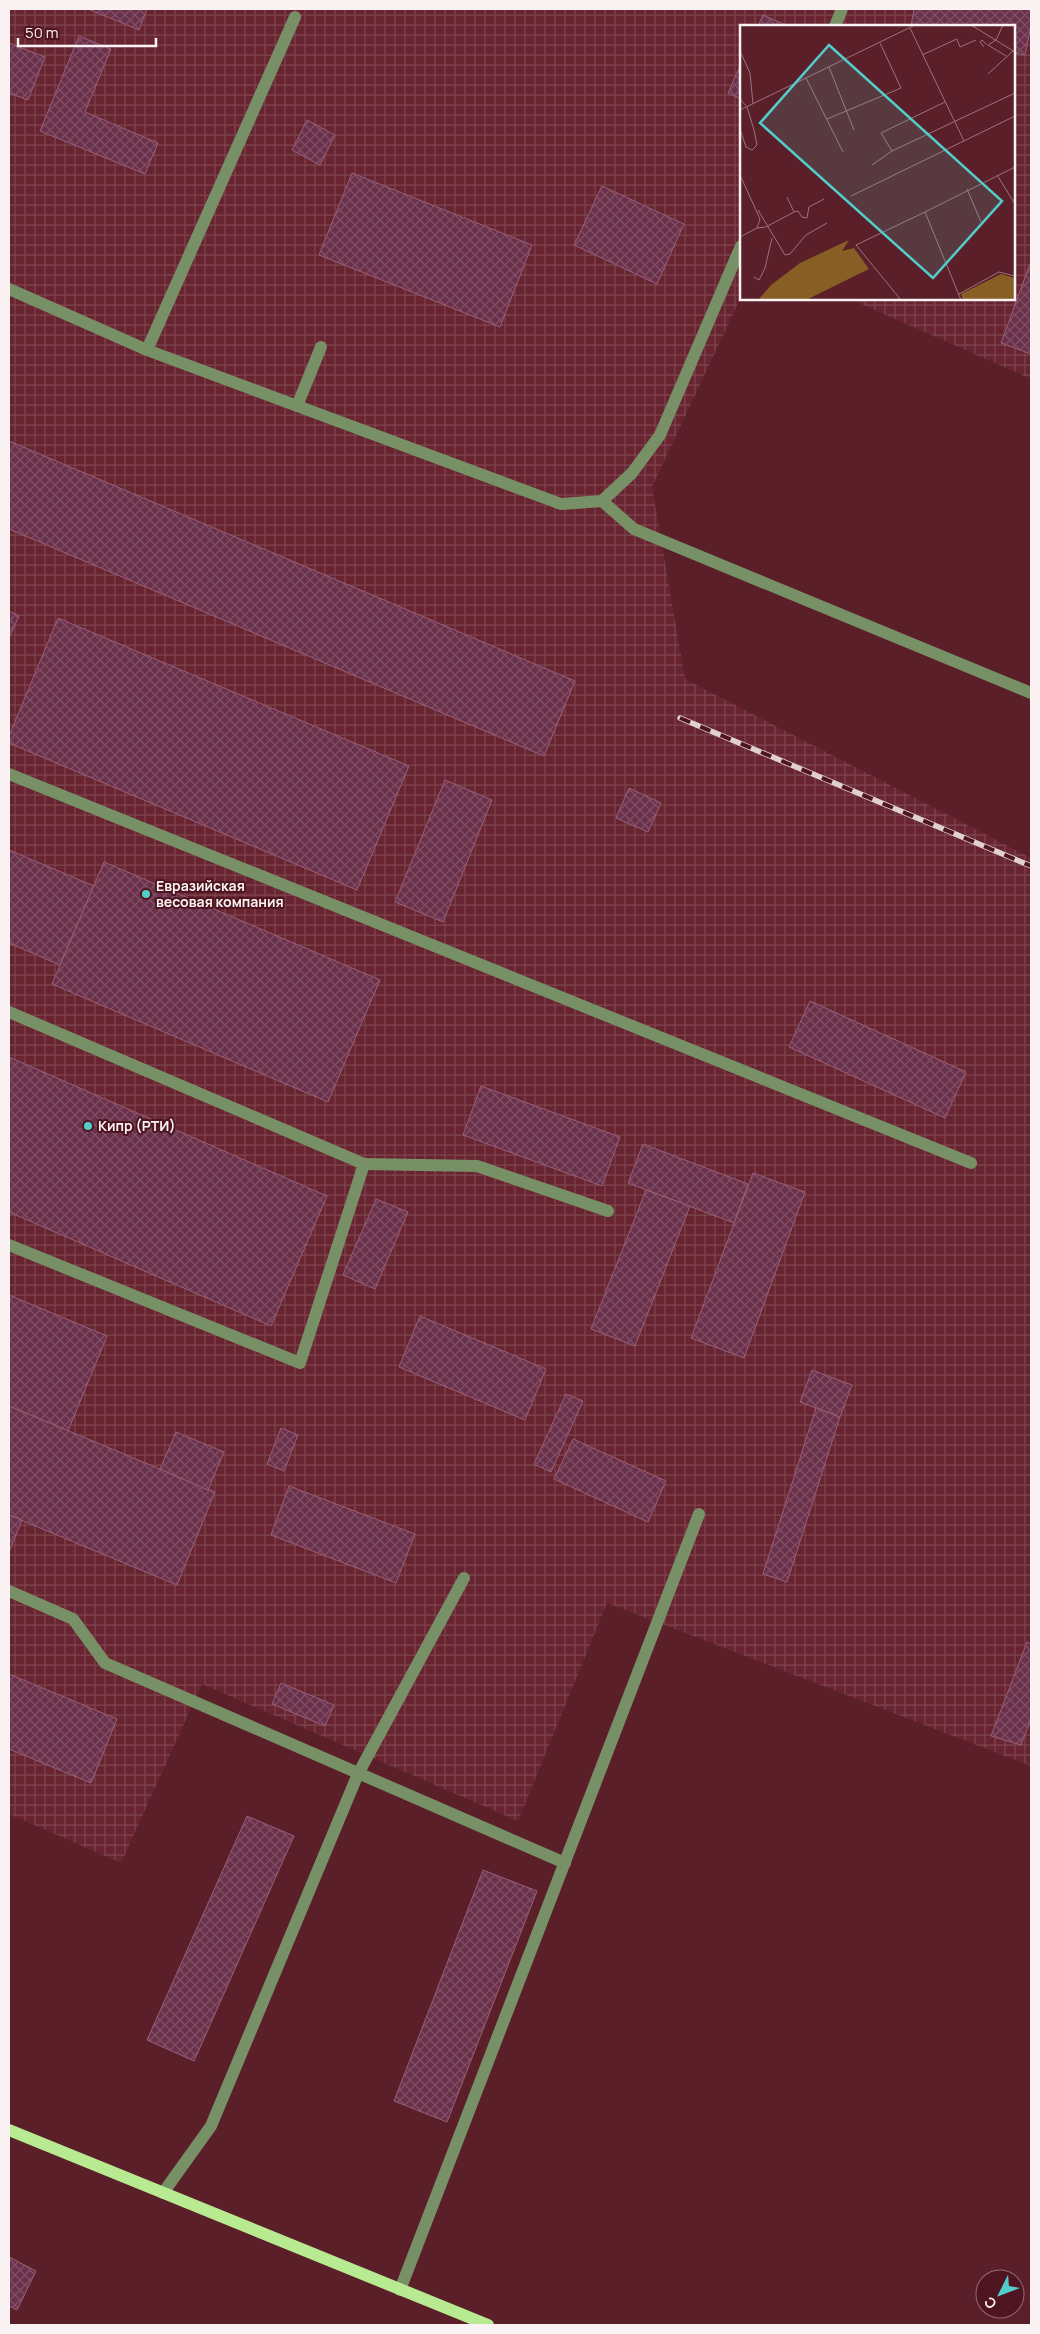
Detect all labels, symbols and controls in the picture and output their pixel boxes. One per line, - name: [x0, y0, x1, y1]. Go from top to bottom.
- scale bar: [18, 15, 155, 47]
- text: 50 m: [25, 22, 59, 43]
- inset map: [740, 25, 1015, 300]
- place label: Евразийская весовая компания: [156, 876, 284, 911]
- marker: Евразийская весовая компания: [140, 888, 152, 900]
- place label: Кипр (РТИ): [98, 1116, 176, 1135]
- marker: Кипр (РТИ): [82, 1120, 94, 1132]
- north arrow: [975, 2269, 1025, 2319]
- text: С: [979, 2293, 1000, 2313]

